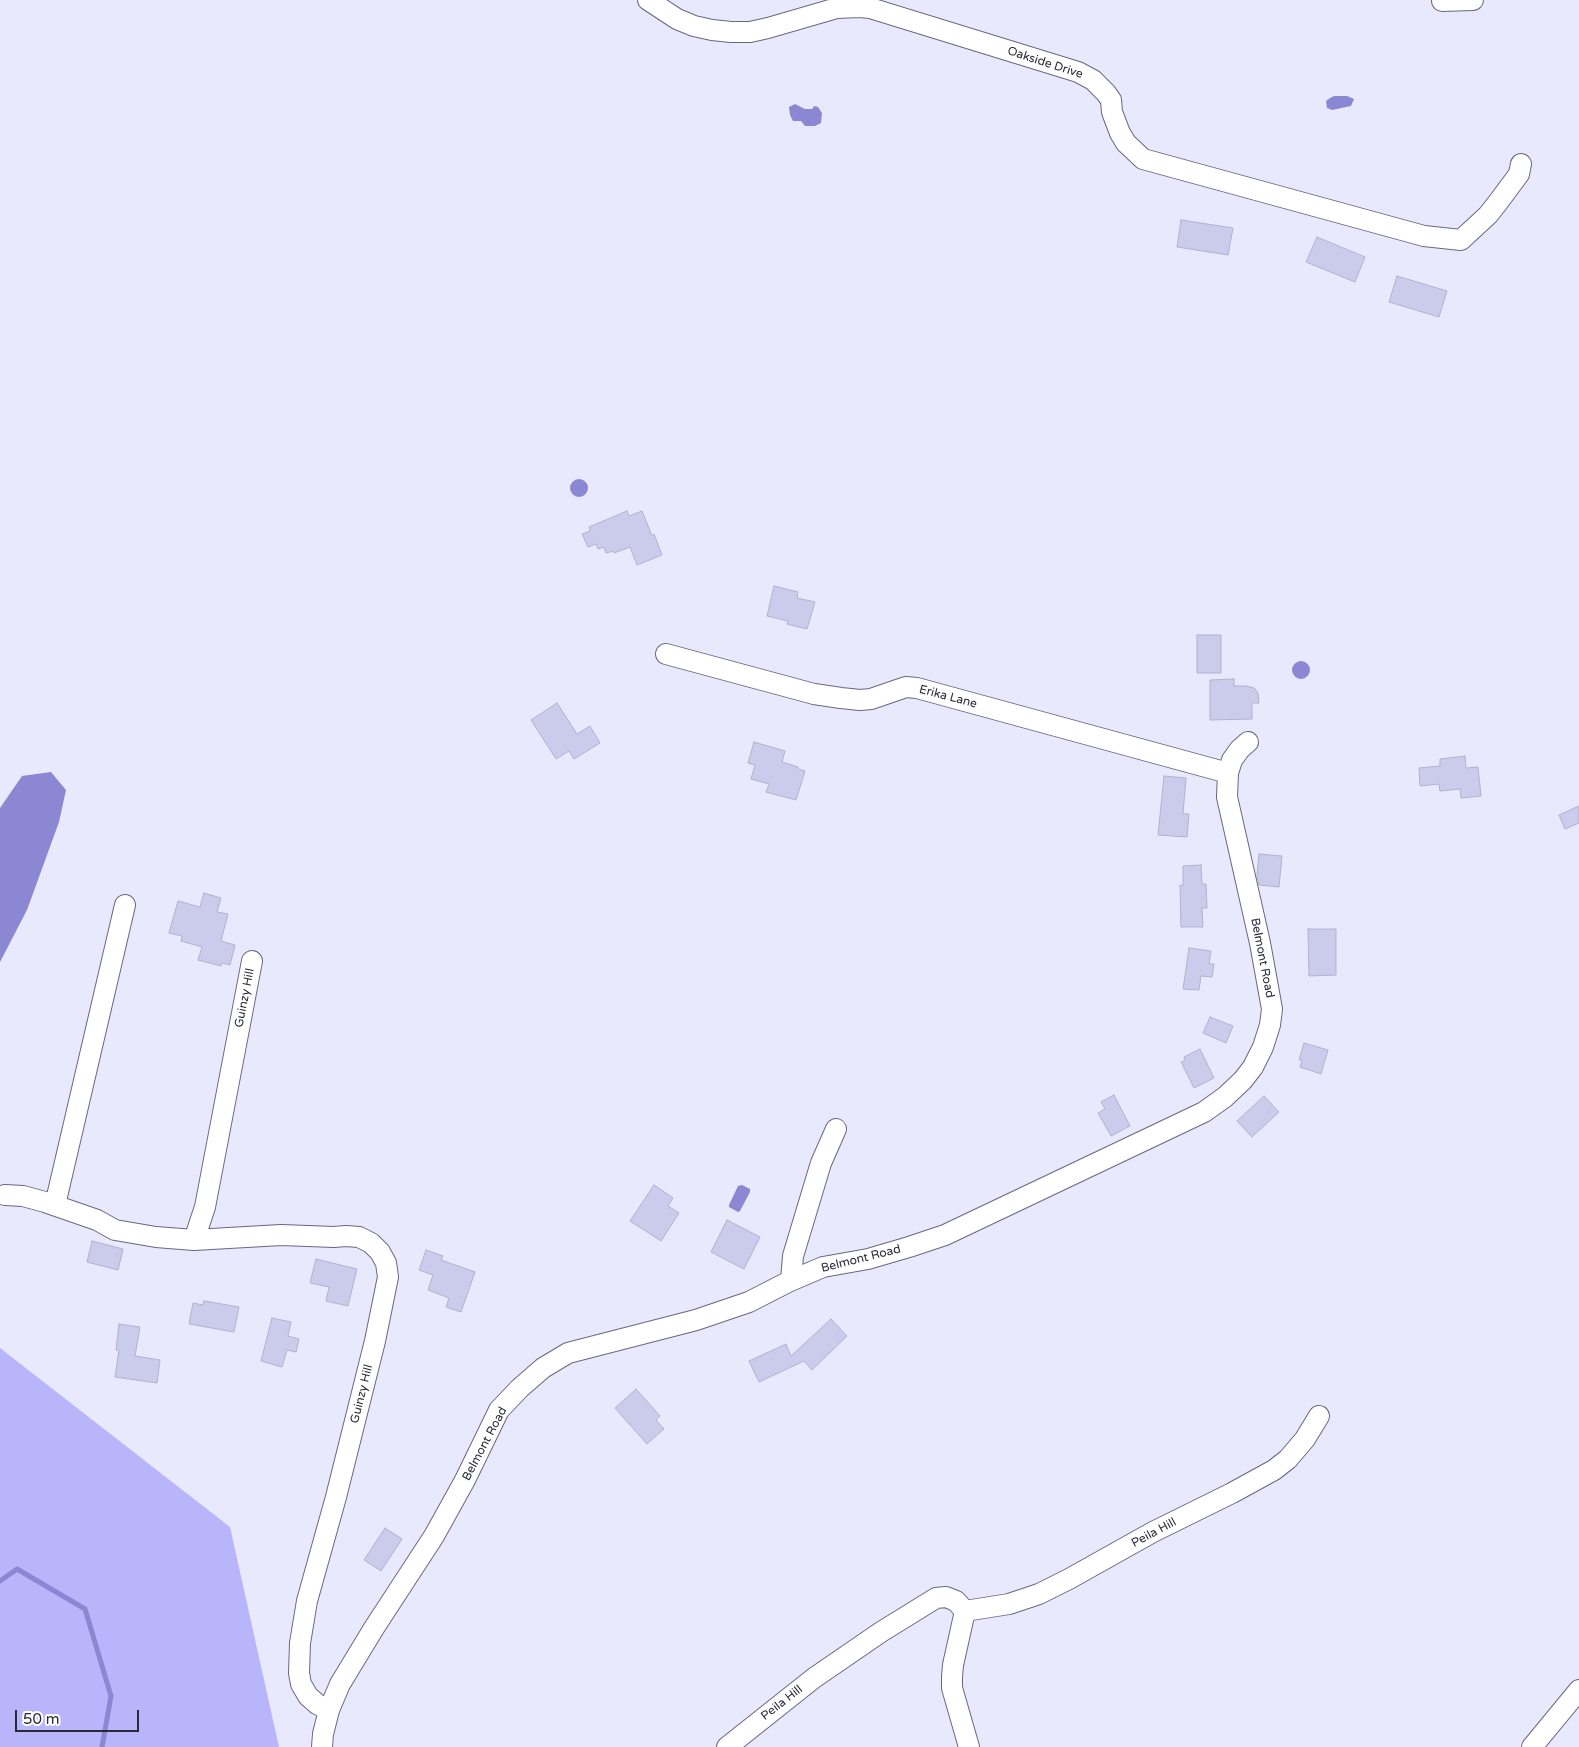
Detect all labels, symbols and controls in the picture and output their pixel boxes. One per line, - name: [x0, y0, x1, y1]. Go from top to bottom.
- street label: Oakside Drive: [1005, 44, 1085, 82]
- street label: Erika Lane: [918, 682, 978, 712]
- street label: Belmont Road: [1247, 917, 1277, 999]
- street label: Guinzy Hill: [232, 967, 258, 1029]
- street label: Belmont Road: [820, 1242, 902, 1276]
- street label: Guinzy Hill: [348, 1363, 376, 1425]
- street label: Belmont Road: [460, 1405, 510, 1483]
- street label: Peila Hill: [1129, 1515, 1179, 1551]
- street label: Peila Hill: [758, 1682, 806, 1724]
- scale bar: [18, 1700, 141, 1732]
- text: 50 m: [23, 1710, 60, 1728]

